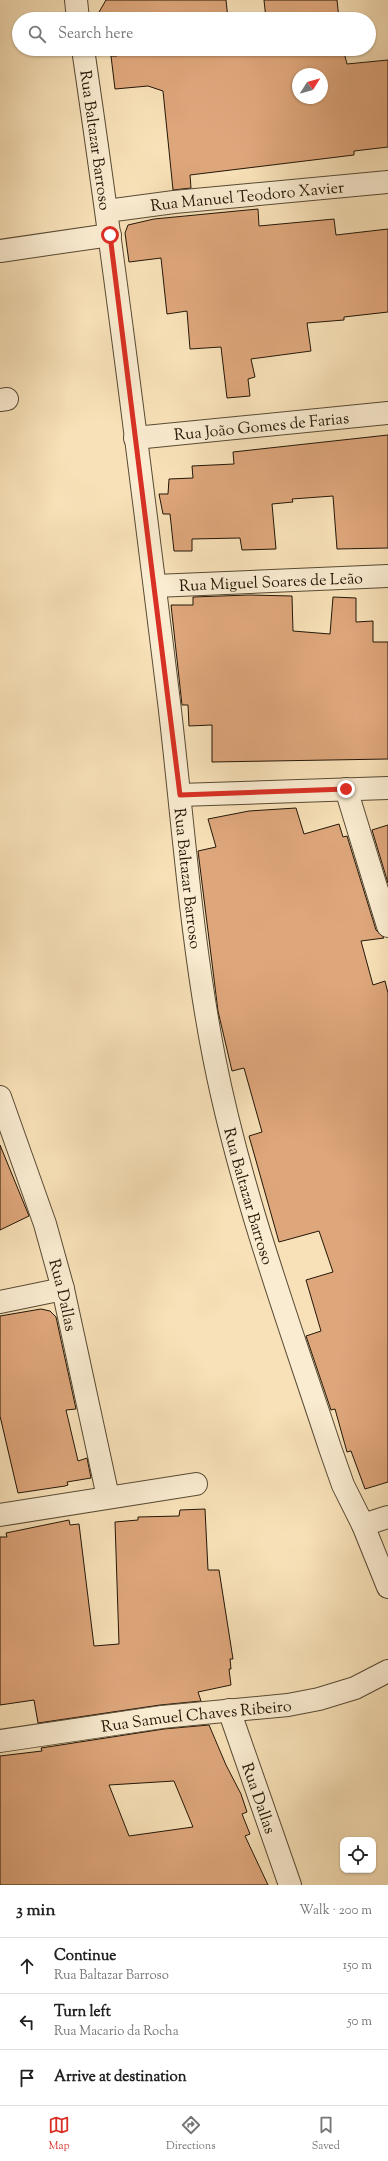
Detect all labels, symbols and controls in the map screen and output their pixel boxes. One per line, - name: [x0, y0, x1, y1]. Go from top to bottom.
- search box: [12, 12, 376, 56]
- icon: search: [26, 23, 48, 45]
- text: Search here: [58, 24, 133, 45]
- north arrow: [292, 68, 328, 104]
- street label: Rua Baltazar Barroso: [72, 69, 115, 212]
- street label: Rua Manuel Teodoro Xavier: [149, 177, 345, 219]
- route start: [101, 226, 119, 244]
- street label: Rua João Gomes de Farias: [173, 408, 350, 448]
- street label: Rua Miguel Soares de Leão: [179, 568, 364, 599]
- route end: [337, 780, 355, 798]
- street label: Rua Baltazar Barroso: [167, 807, 205, 951]
- street label: Rua Baltazar Barroso: [216, 1126, 278, 1268]
- street label: Rua Dallas: [41, 1257, 81, 1334]
- street label: Rua Samuel Chaves Ribeiro: [100, 1696, 293, 1740]
- street label: Rua Dallas: [234, 1760, 280, 1837]
- map controls: [340, 1837, 376, 1873]
- button: locate: [340, 1837, 376, 1873]
- text: 3 min: [16, 1899, 55, 1923]
- text: Walk · 200 m: [299, 1902, 372, 1920]
- text: Continue: [54, 1946, 116, 1967]
- icon: ahead: [16, 1955, 38, 1977]
- text: 150 m: [343, 1957, 372, 1975]
- text: Rua Baltazar Barroso: [54, 1967, 169, 1985]
- text: Turn left: [54, 2002, 111, 2023]
- icon: left: [16, 2011, 38, 2033]
- text: 50 m: [347, 2013, 372, 2031]
- text: Rua Macario da Rocha: [54, 2023, 179, 2041]
- icon: arrive: [16, 2067, 38, 2089]
- text: Arrive at destination: [54, 2067, 187, 2088]
- tab: Map: [48, 2114, 70, 2154]
- tab: Directions: [166, 2114, 216, 2154]
- tab: Saved: [312, 2114, 340, 2154]

